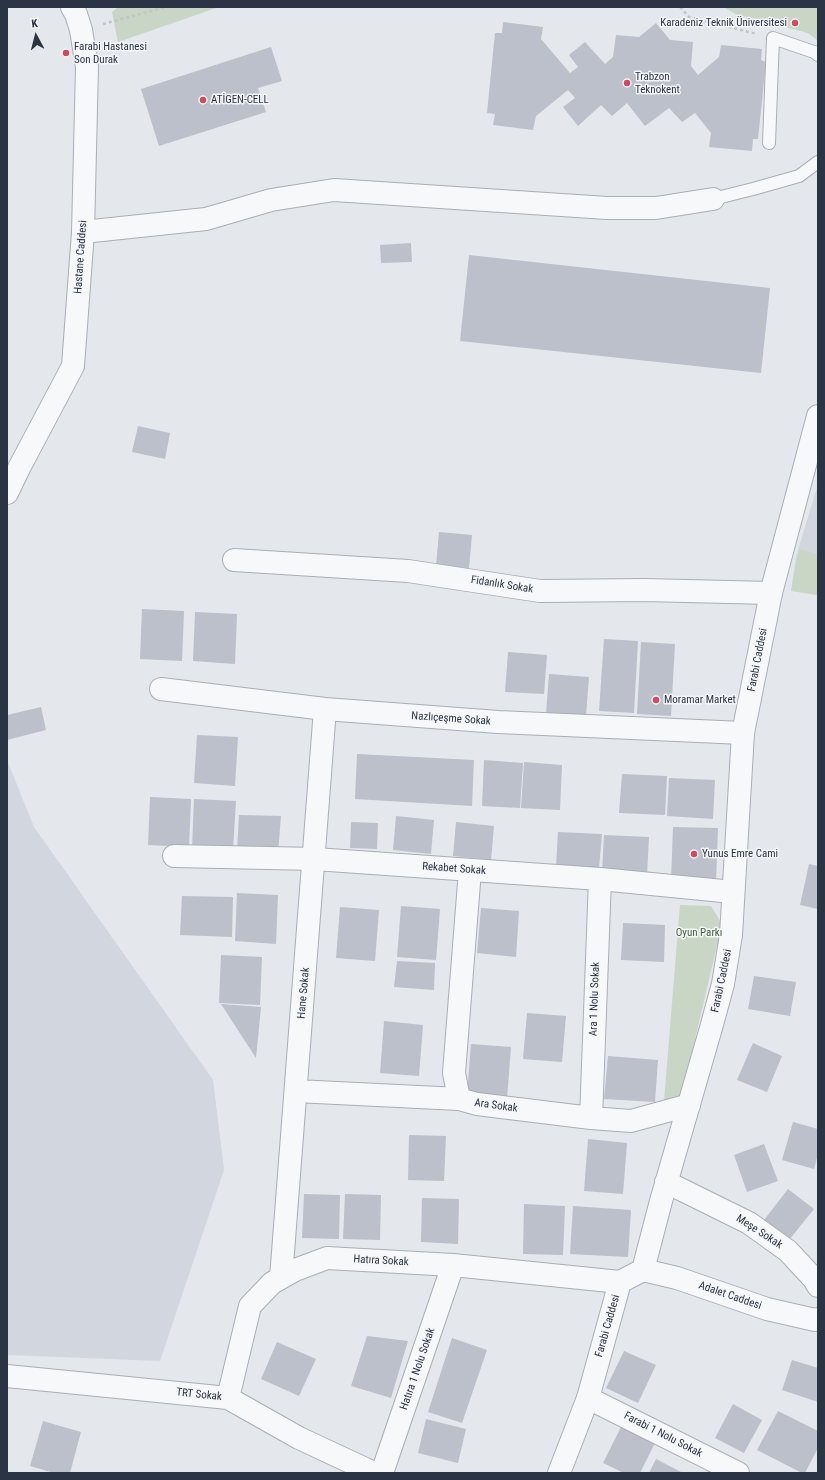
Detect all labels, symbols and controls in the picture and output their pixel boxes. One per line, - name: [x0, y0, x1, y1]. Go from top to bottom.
- north arrow: [16, 16, 56, 56]
- place label: Karadeniz Teknik Üniversitesi: [660, 16, 787, 30]
- text: K: [31, 17, 38, 30]
- marker: Karadeniz Teknik Üniversitesi: [790, 18, 800, 28]
- place label: Farabi Hastanesi Son Durak: [74, 40, 147, 66]
- marker: Farabi Hastanesi Son Durak: [61, 48, 71, 58]
- place label: Trabzon Teknokent: [635, 70, 680, 96]
- marker: Trabzon Teknokent: [622, 78, 632, 88]
- place label: ATİGEN-CELL: [211, 93, 269, 107]
- marker: ATİGEN-CELL: [198, 95, 208, 105]
- street label: Hastane Caddesi: [72, 220, 90, 294]
- street label: Fidanlık Sokak: [470, 574, 534, 596]
- street label: Farabi Caddesi: [745, 627, 771, 693]
- place label: Moramar Market: [664, 693, 736, 707]
- marker: Moramar Market: [651, 695, 661, 705]
- street label: Nazlıçeşme Sokak: [411, 710, 491, 728]
- place label: Yunus Emre Cami: [702, 847, 778, 861]
- marker: Yunus Emre Cami: [689, 849, 699, 859]
- street label: Rekabet Sokak: [422, 860, 486, 878]
- park label: Oyun Parkı: [676, 926, 722, 940]
- street label: Farabi Caddesi: [709, 948, 735, 1014]
- street label: Ara 1 Nolu Sokak: [587, 962, 603, 1036]
- street label: Hane Sokak: [295, 967, 313, 1019]
- street label: Ara Sokak: [473, 1096, 519, 1116]
- street label: Meşe Sokak: [733, 1212, 785, 1252]
- street label: Hatıra Sokak: [353, 1253, 409, 1269]
- street label: Adalet Caddesi: [697, 1279, 763, 1313]
- street label: Farabi Caddesi: [593, 1293, 623, 1359]
- street label: Hatıra 1 Nolu Sokak: [398, 1326, 438, 1412]
- street label: TRT Sokak: [176, 1386, 222, 1404]
- street label: Farabi 1 Nolu Sokak: [622, 1410, 704, 1460]

